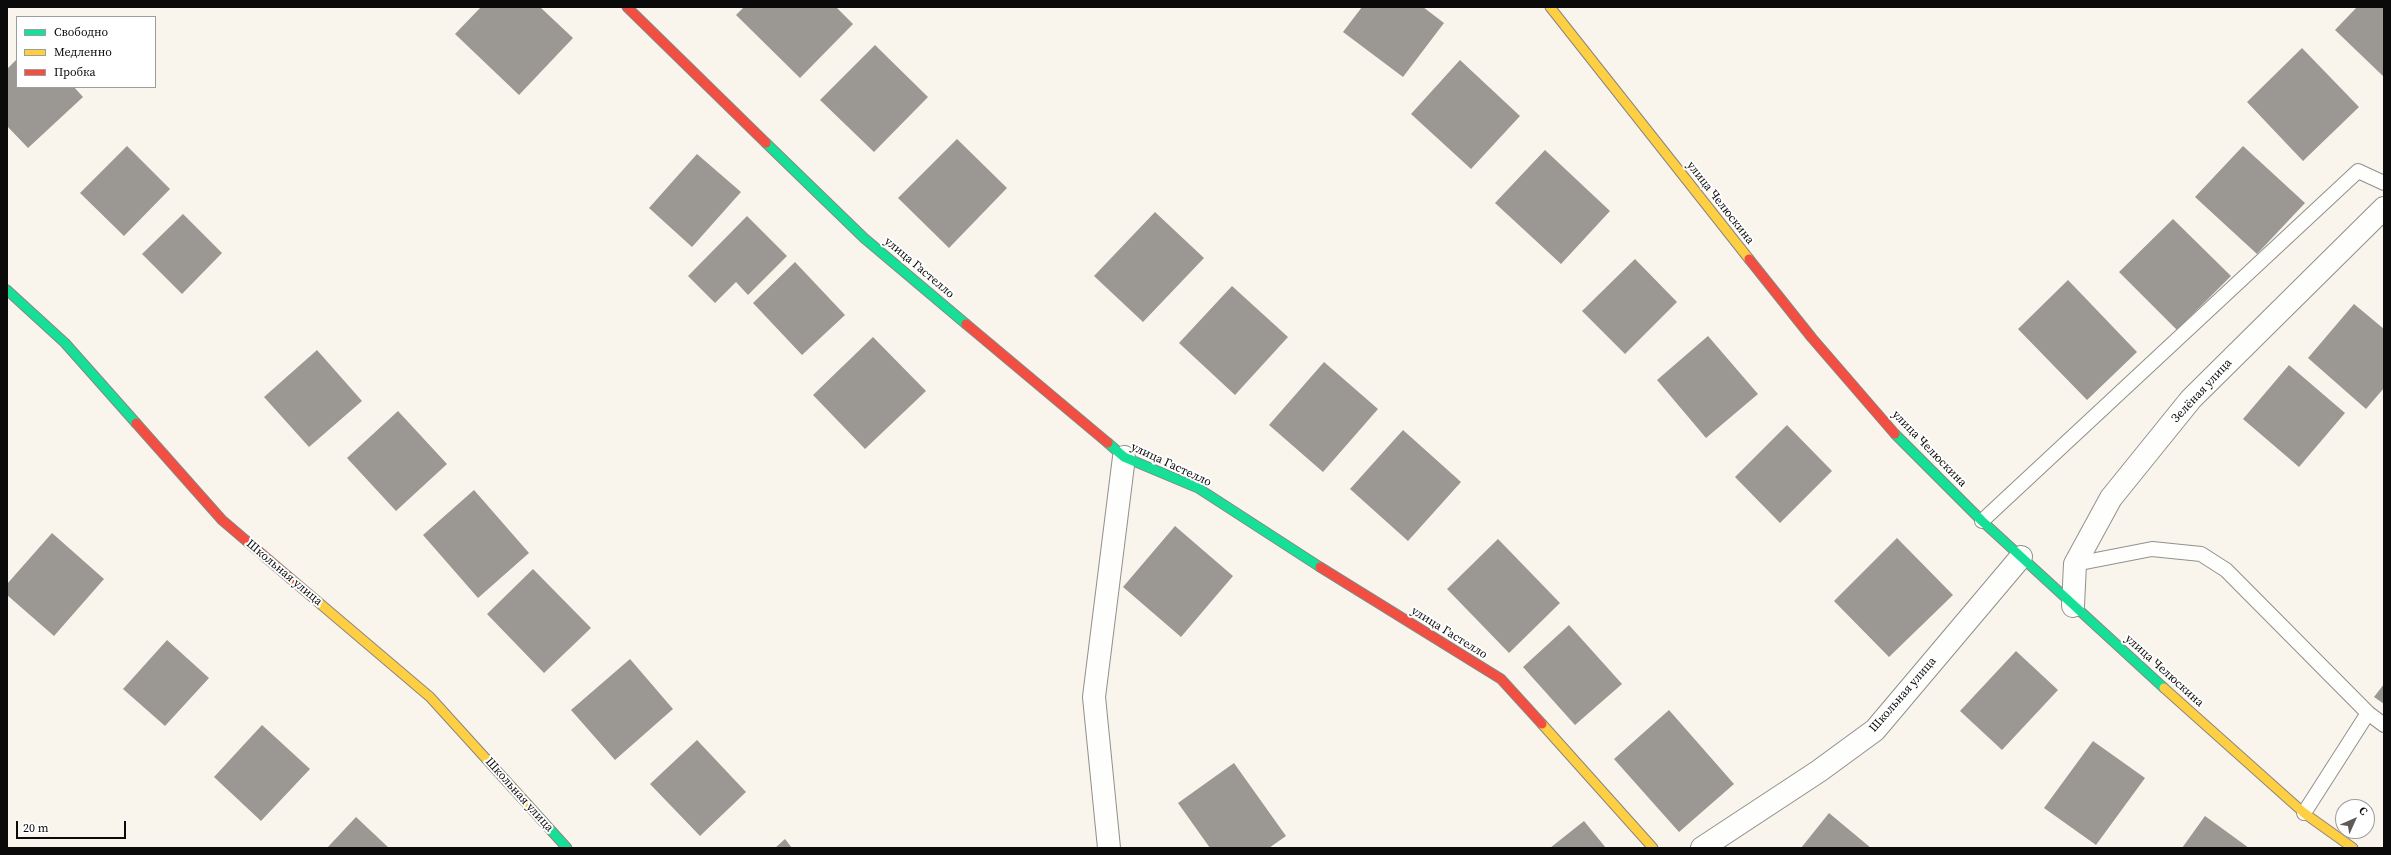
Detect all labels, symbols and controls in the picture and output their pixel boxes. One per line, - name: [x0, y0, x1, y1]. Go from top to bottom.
- legend: [16, 16, 156, 88]
- text: Свободно: [54, 24, 108, 40]
- text: Медленно: [54, 44, 112, 60]
- text: Пробка: [54, 64, 96, 80]
- street label: улица Челюскина: [1683, 159, 1757, 247]
- street label: улица Гастелло: [881, 234, 957, 302]
- street label: Зелёная улица: [2169, 356, 2235, 426]
- street label: улица Челюскина: [1889, 408, 1969, 490]
- street label: улица Гастелло: [1128, 440, 1214, 490]
- street label: Школьная улица: [243, 537, 325, 609]
- street label: улица Гастелло: [1408, 604, 1490, 662]
- street label: улица Челюскина: [2122, 632, 2206, 710]
- street label: Школьная улица: [1866, 654, 1940, 736]
- street label: Школьная улица: [482, 755, 556, 835]
- north arrow: [2335, 799, 2375, 839]
- text: С: [2355, 803, 2371, 819]
- scale bar: [18, 813, 128, 839]
- text: 20 m: [23, 820, 49, 836]

